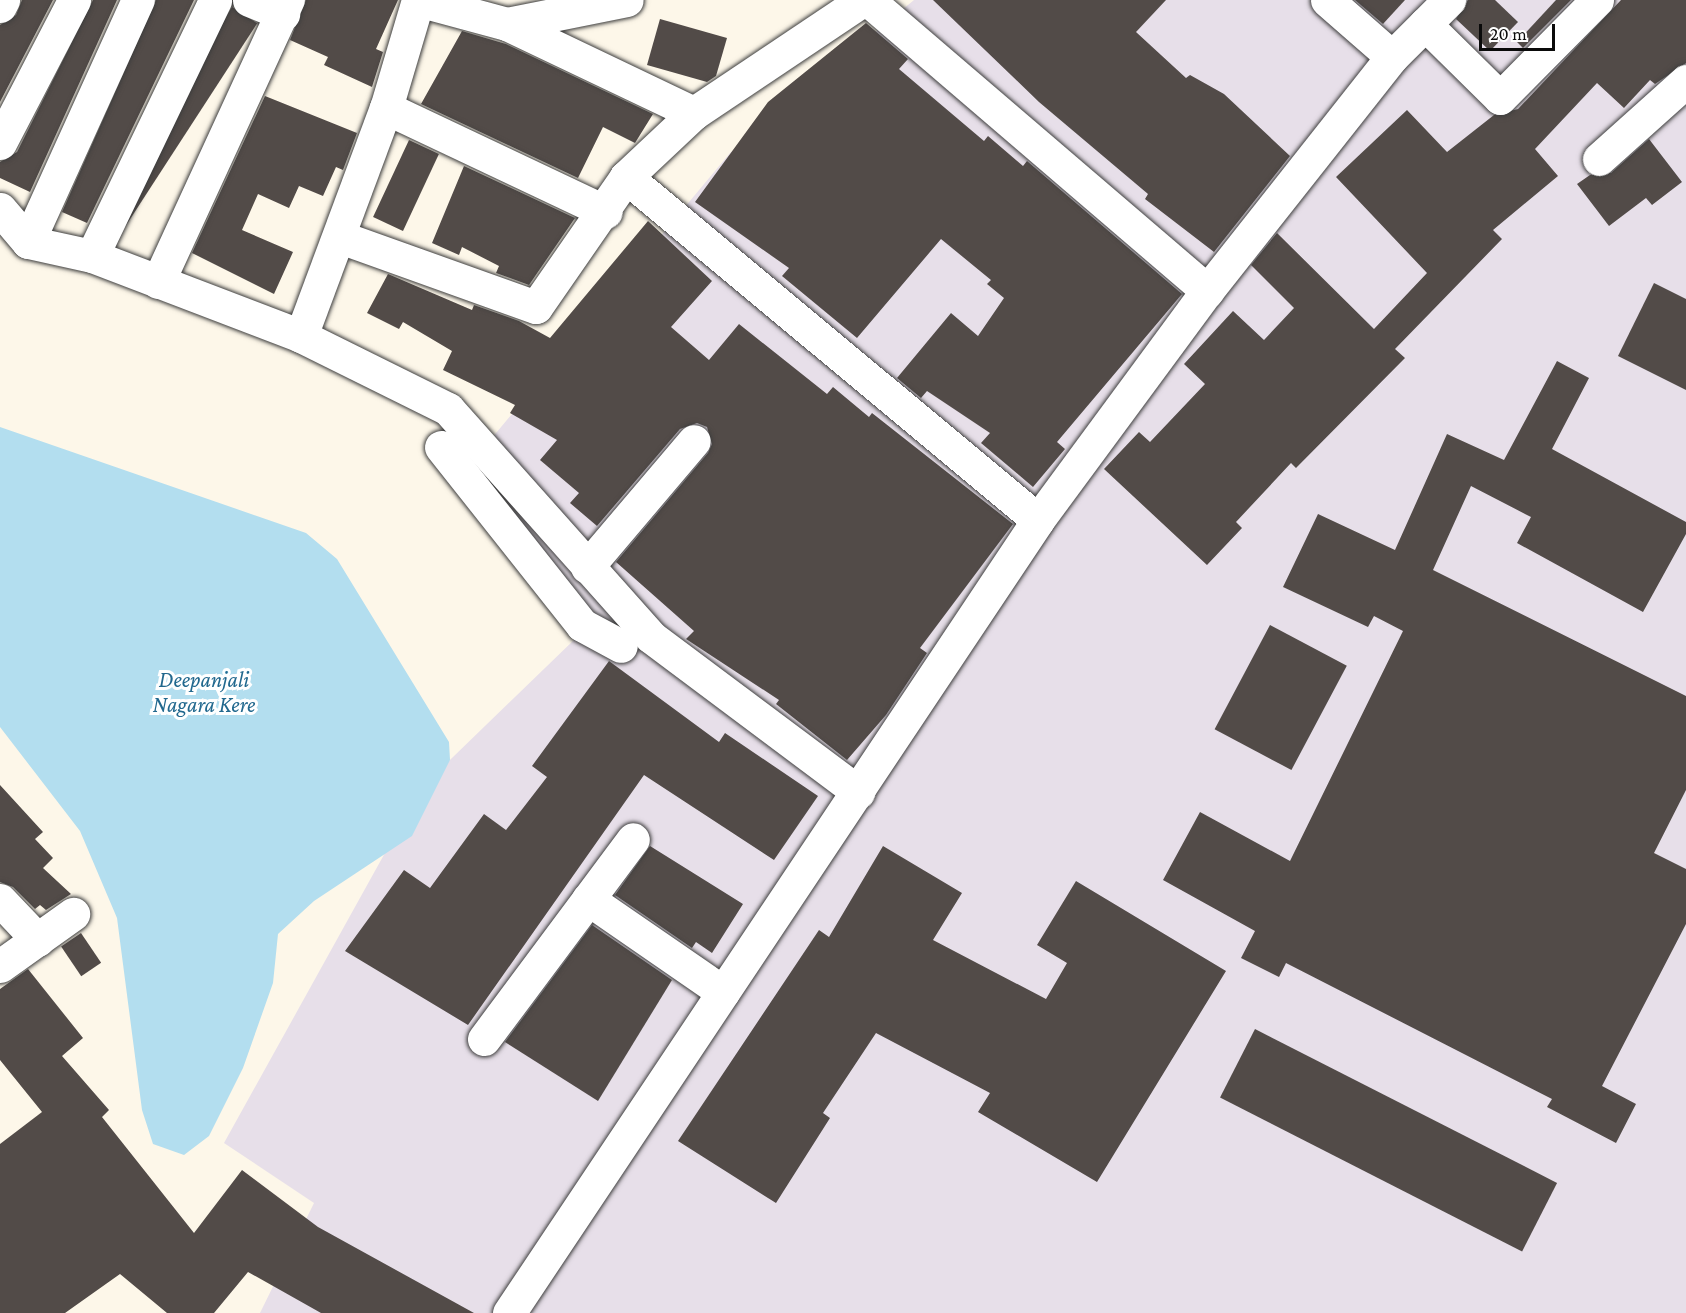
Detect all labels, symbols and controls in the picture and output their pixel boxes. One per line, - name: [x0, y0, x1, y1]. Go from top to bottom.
- scale bar: [1482, 12, 1558, 50]
- text: 20 m: [1490, 24, 1527, 44]
- water label: Deepanjali Nagara Kere: [153, 666, 255, 718]

